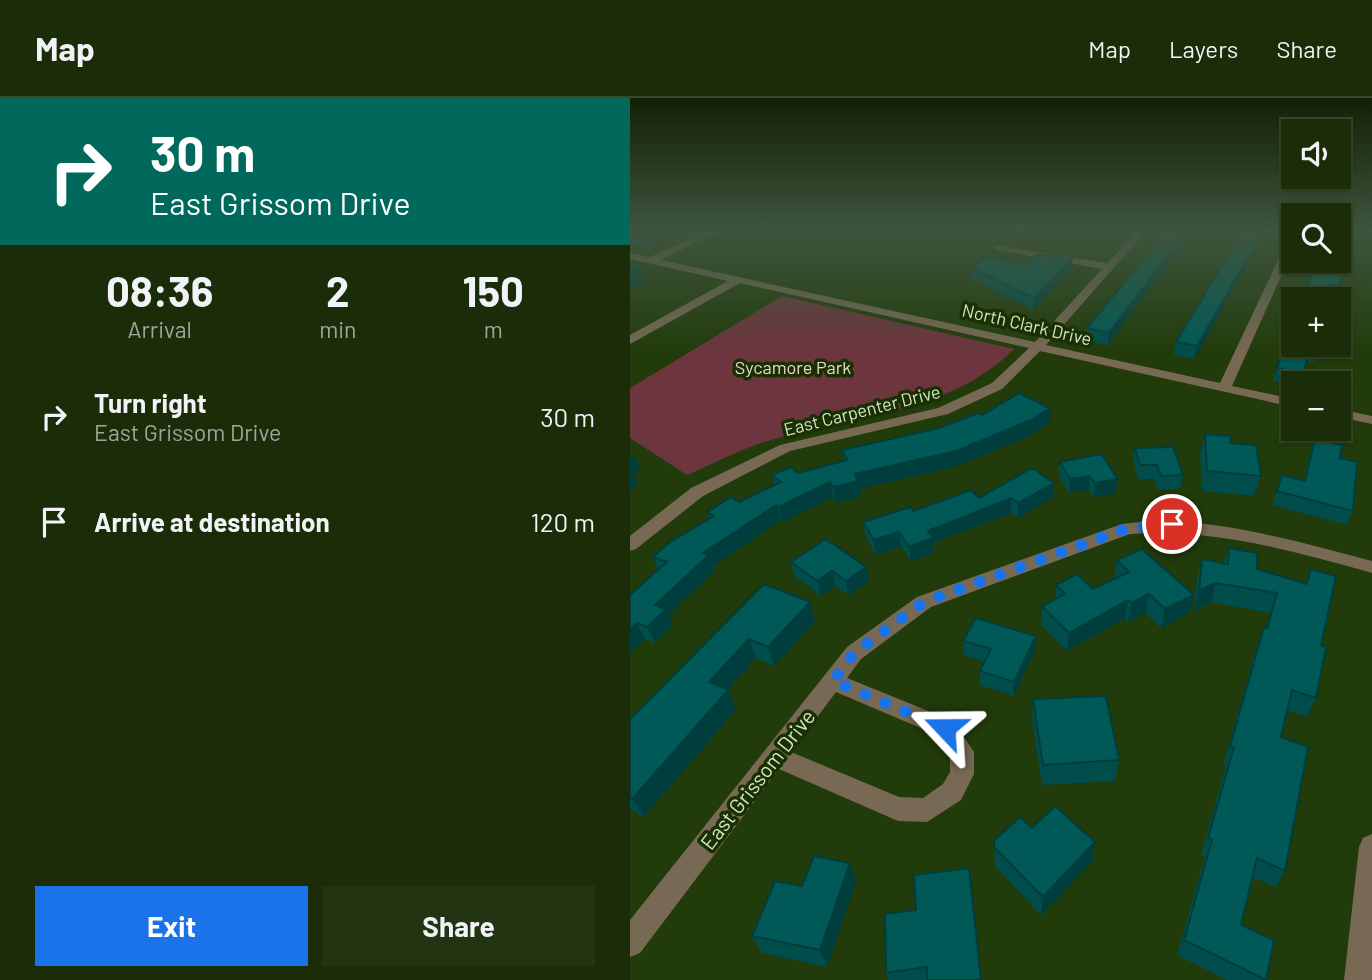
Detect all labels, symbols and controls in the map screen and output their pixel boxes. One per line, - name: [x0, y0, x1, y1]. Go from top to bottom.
- text: Map: [35, 28, 95, 68]
- text: Map: [1088, 34, 1131, 63]
- text: Layers: [1169, 34, 1238, 63]
- text: Share: [1276, 34, 1337, 63]
- map controls: [1281, 119, 1351, 441]
- button: sound: [1281, 119, 1351, 189]
- text: 30 m: [150, 123, 255, 182]
- icon: right: [35, 126, 126, 217]
- text: East Grissom Drive: [150, 183, 410, 221]
- button: search: [1281, 203, 1351, 273]
- text: 08:36: [106, 265, 213, 315]
- text: 2: [326, 265, 350, 315]
- text: 150: [463, 265, 524, 315]
- button: +: [1281, 287, 1351, 357]
- street label: North Clark Drive: [960, 298, 1094, 350]
- text: Arrival: [127, 315, 192, 343]
- text: min: [319, 315, 357, 343]
- text: m: [484, 315, 503, 343]
- park label: Sycamore Park: [735, 356, 851, 378]
- button: −: [1281, 371, 1351, 441]
- street label: East Carpenter Drive: [781, 380, 943, 440]
- text: Turn right: [94, 387, 207, 418]
- icon: right: [35, 398, 73, 436]
- text: 30 m: [540, 401, 595, 432]
- text: East Grissom Drive: [94, 418, 281, 446]
- pin: [1142, 494, 1202, 554]
- icon: arrive: [35, 503, 73, 541]
- icon: arrive: [1153, 505, 1191, 543]
- text: Arrive at destination: [94, 506, 330, 537]
- text: 120 m: [531, 506, 595, 537]
- position arrow: [908, 691, 982, 765]
- street label: East Grissom Drive: [695, 704, 819, 854]
- button: Exit: [35, 886, 308, 966]
- button: Share: [322, 886, 595, 966]

